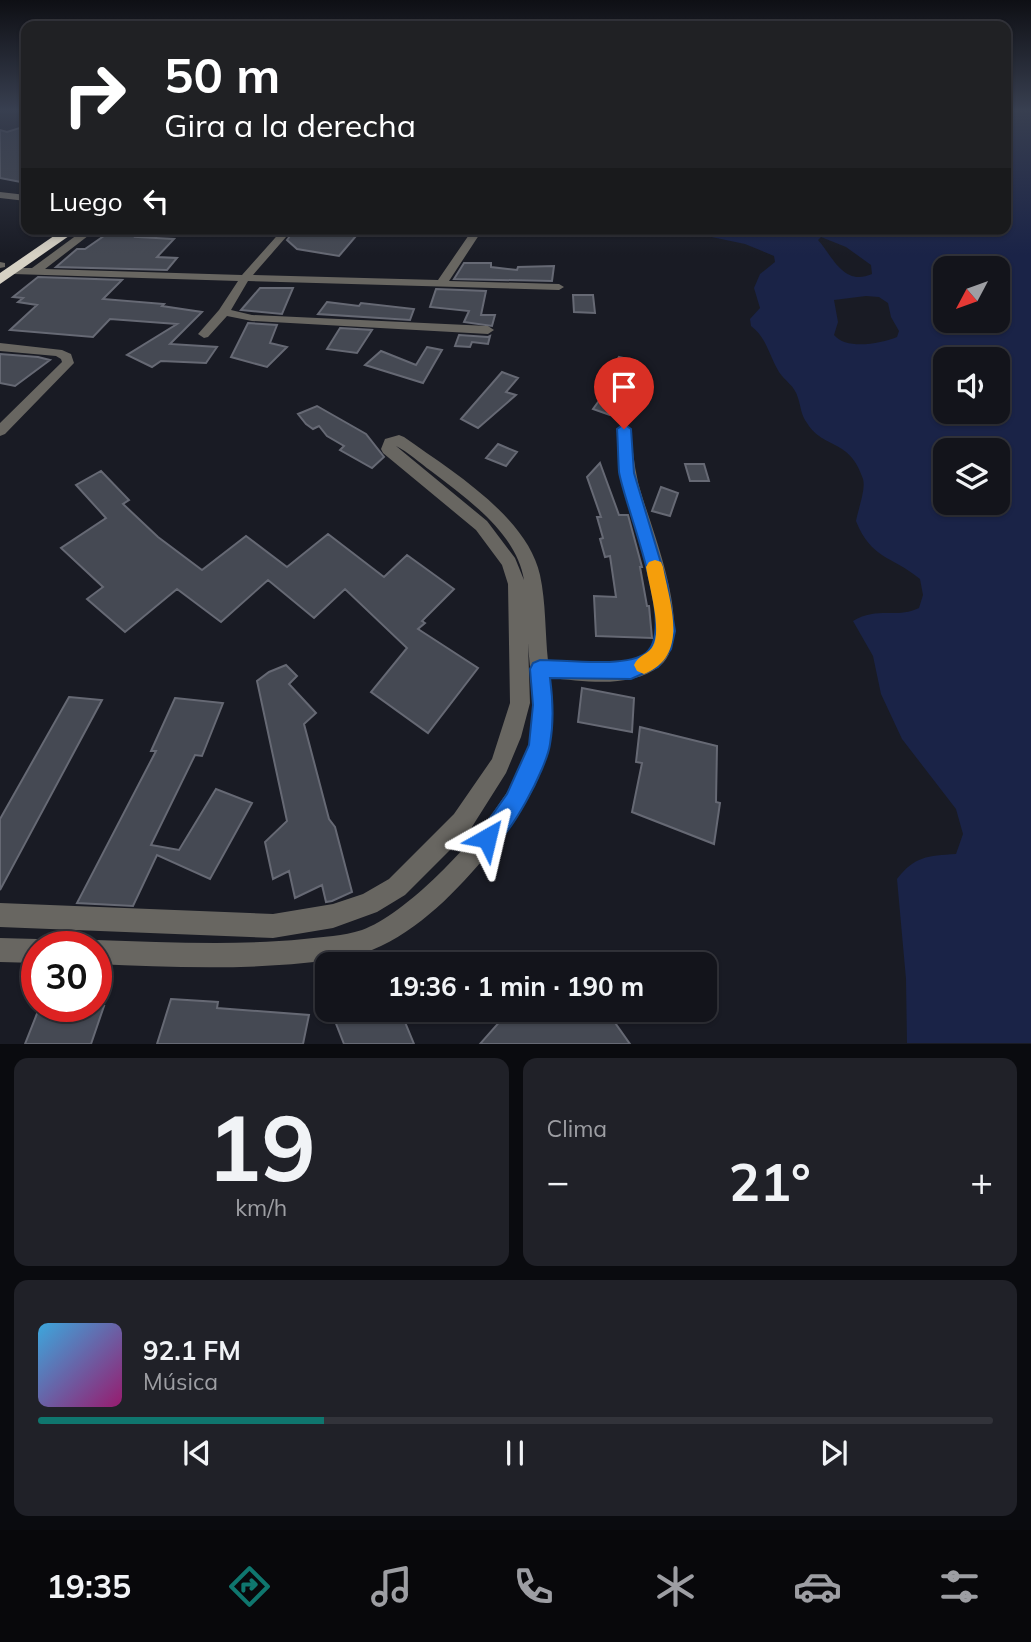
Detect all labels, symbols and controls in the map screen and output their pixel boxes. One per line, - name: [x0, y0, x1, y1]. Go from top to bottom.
- text: 50 m: [164, 44, 280, 105]
- icon: right: [49, 49, 140, 140]
- text: Gira a la derecha: [164, 105, 416, 145]
- icon: left: [137, 182, 175, 220]
- text: Luego: [49, 185, 123, 218]
- north arrow: [933, 256, 1010, 332]
- map controls: [933, 256, 1010, 515]
- button: sound: [933, 347, 1010, 424]
- pin: [594, 357, 654, 429]
- icon: arrive: [605, 368, 643, 406]
- button: layers: [933, 438, 1010, 515]
- position arrow: [450, 801, 524, 875]
- speed limit sign: 30: [21, 931, 112, 1022]
- text: 19:36 · 1 min · 190 m: [388, 970, 644, 1003]
- text: 19: [207, 1090, 316, 1204]
- text: Clima: [547, 1114, 607, 1143]
- text: 21°: [729, 1149, 811, 1214]
- text: −: [547, 1157, 569, 1205]
- text: +: [970, 1157, 993, 1205]
- text: km/h: [235, 1193, 287, 1222]
- text: 92.1 FM: [143, 1334, 241, 1367]
- text: Música: [143, 1367, 218, 1396]
- icon: previous: [178, 1434, 216, 1472]
- icon: pause: [496, 1434, 534, 1472]
- icon: next: [815, 1434, 853, 1472]
- icon: directions: [225, 1562, 274, 1611]
- icon: music: [367, 1562, 416, 1611]
- icon: phone: [509, 1562, 558, 1611]
- icon: climate: [651, 1562, 700, 1611]
- icon: car: [793, 1562, 842, 1611]
- icon: filters: [935, 1562, 984, 1611]
- text: 19:35: [47, 1566, 131, 1606]

